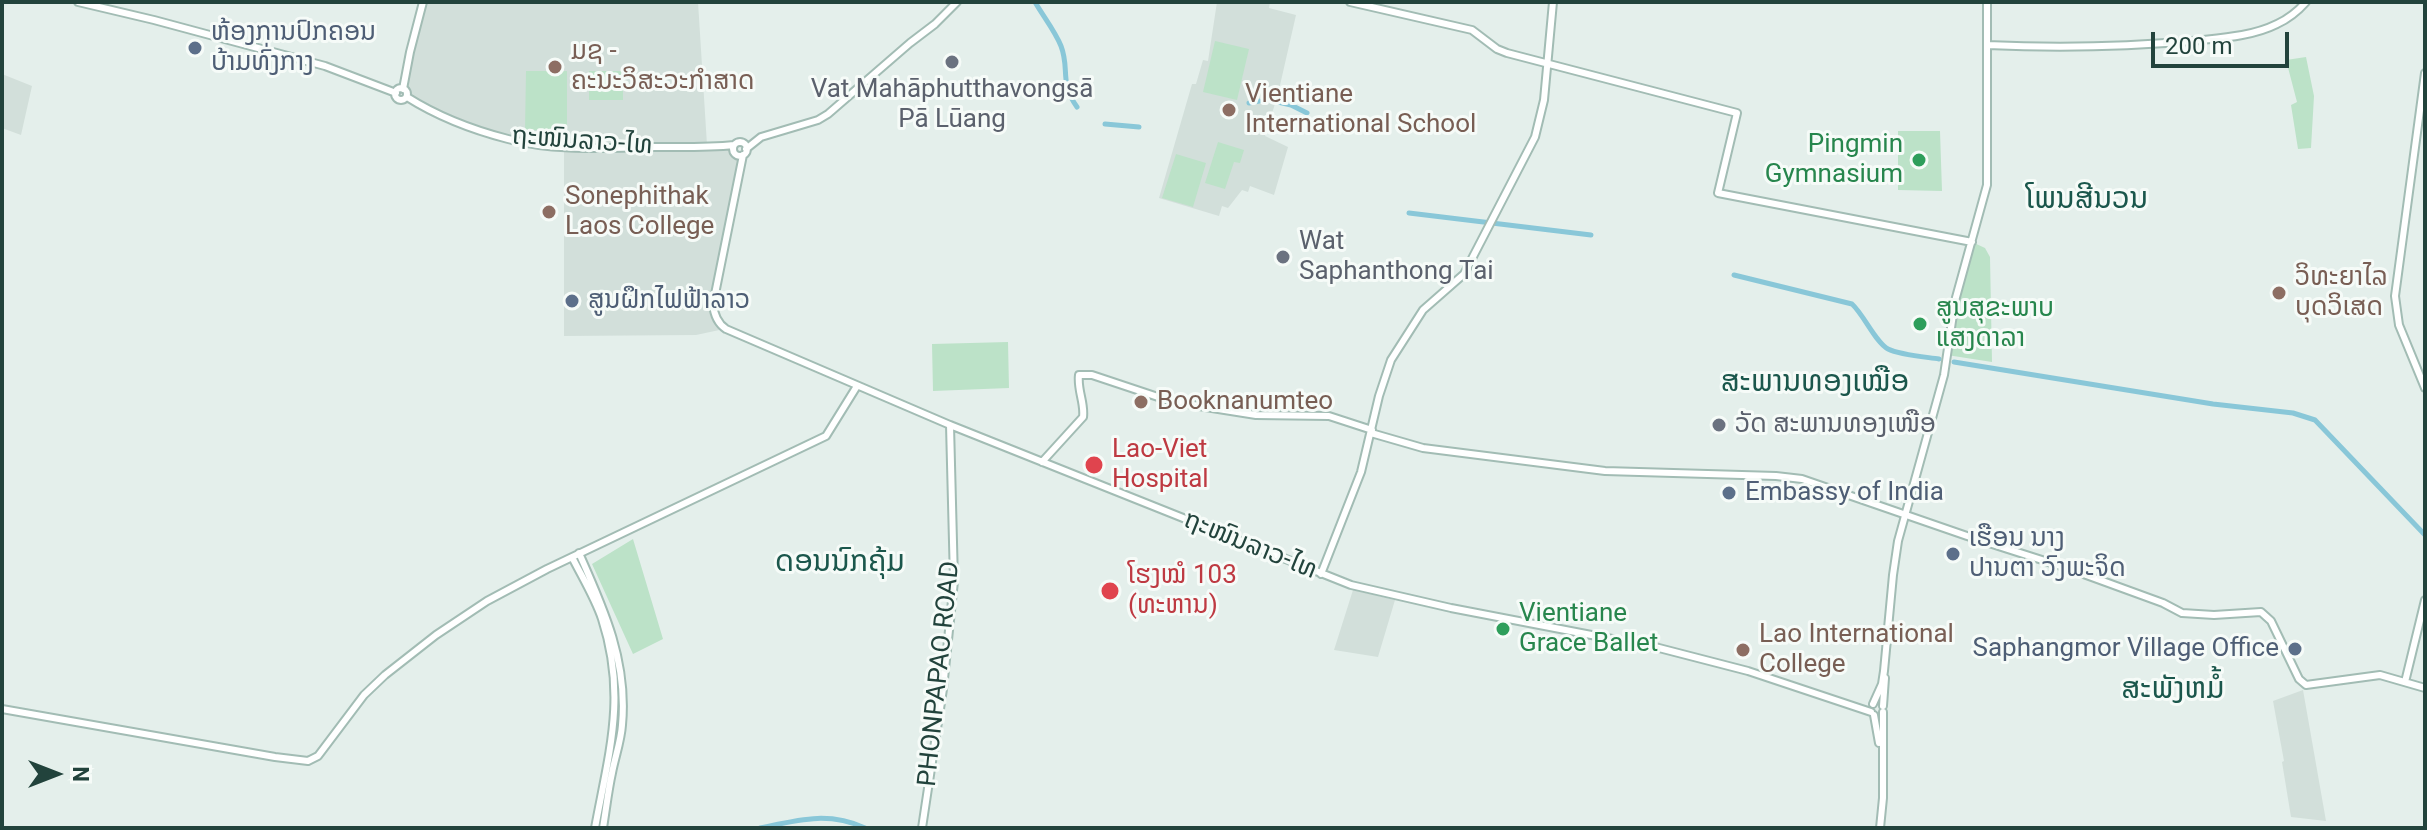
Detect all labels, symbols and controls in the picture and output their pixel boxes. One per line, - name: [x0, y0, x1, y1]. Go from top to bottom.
- scale bar: [2155, 16, 2293, 66]
- place label: ຫ້ອງການປົກຄອນ ບ້າມທົ່ງກາງ: [211, 17, 376, 78]
- text: 200 m: [2165, 32, 2232, 60]
- place label: ມຊ - ຄະນະວິສະວະກຳສາດ: [571, 36, 754, 98]
- marker: ຫ້ອງການປົກຄອນ ບ້າມທົ່ງກາງ: [186, 39, 204, 57]
- marker: Vat Mahāphutthavongsā Pā Lūang: [943, 53, 961, 71]
- marker: ມຊ - ຄະນະວິສະວະກຳສາດ: [546, 58, 564, 76]
- place label: Vat Mahāphutthavongsā Pā Lūang: [811, 74, 1093, 136]
- place label: Vientiane International School: [1245, 79, 1476, 140]
- marker: Vientiane International School: [1220, 101, 1238, 119]
- street label: ຖະໜົນລາວ-ໄທ: [510, 122, 654, 162]
- place label: Pingmin Gymnasium: [1765, 129, 1903, 190]
- marker: Pingmin Gymnasium: [1910, 151, 1928, 169]
- place label: Sonephithak Laos College: [565, 181, 714, 242]
- district label: ໂພນສີນວນ: [2026, 182, 2148, 218]
- marker: Sonephithak Laos College: [540, 203, 558, 221]
- place label: Wat Saphanthong Tai: [1299, 226, 1494, 288]
- marker: Wat Saphanthong Tai: [1274, 248, 1292, 266]
- place label: ວິທະຍາໄລ ບຸດວິເສດ: [2295, 262, 2388, 324]
- marker: ວິທະຍາໄລ ບຸດວິເສດ: [2270, 284, 2288, 302]
- place label: ສູນຝຶກໄຟຟ້າລາວ: [588, 285, 750, 317]
- marker: ສູນຝຶກໄຟຟ້າລາວ: [563, 292, 581, 310]
- place label: ສູນສຸຂະພາບ ແສງດາລາ: [1936, 293, 2054, 354]
- marker: ສູນສຸຂະພາບ ແສງດາລາ: [1911, 315, 1929, 333]
- district label: ສະພານທອງເໝືອ: [1721, 365, 1909, 401]
- place label: Booknanumteo: [1157, 386, 1333, 418]
- marker: Booknanumteo: [1132, 393, 1150, 411]
- place label: ວັດ ສະພານທອງເໜືອ: [1735, 409, 1936, 441]
- marker: ວັດ ສະພານທອງເໜືອ: [1710, 416, 1728, 434]
- place label: Lao-Viet Hospital: [1112, 434, 1209, 496]
- marker: Lao-Viet Hospital: [1083, 454, 1105, 476]
- place label: Embassy of India: [1745, 477, 1944, 509]
- marker: Embassy of India: [1720, 484, 1738, 502]
- street label: ຖະໜົນລາວ-ໄທ: [1179, 505, 1321, 587]
- place label: ເຮືອນ ນາງ ປານຕາ ວົງພະຈິດ: [1969, 523, 2126, 584]
- district label: ດອນນົກຄຸ້ມ: [775, 545, 905, 581]
- marker: ເຮືອນ ນາງ ປານຕາ ວົງພະຈິດ: [1944, 545, 1962, 563]
- street label: PHONPAPAO ROAD: [913, 560, 967, 788]
- place label: ໂຮງໝໍ 103 (ທະຫານ): [1128, 560, 1237, 622]
- marker: ໂຮງໝໍ 103 (ທະຫານ): [1099, 580, 1121, 602]
- place label: Vientiane Grace Ballet: [1519, 598, 1658, 660]
- place label: Lao International College: [1759, 619, 1954, 680]
- marker: Vientiane Grace Ballet: [1494, 620, 1512, 638]
- place label: Saphangmor Village Office: [1973, 633, 2279, 665]
- marker: Saphangmor Village Office: [2286, 640, 2304, 658]
- marker: Lao International College: [1734, 641, 1752, 659]
- district label: ສະພັງຫມໍ້: [2121, 672, 2225, 708]
- north arrow: [16, 734, 96, 814]
- text: N: [68, 766, 93, 782]

